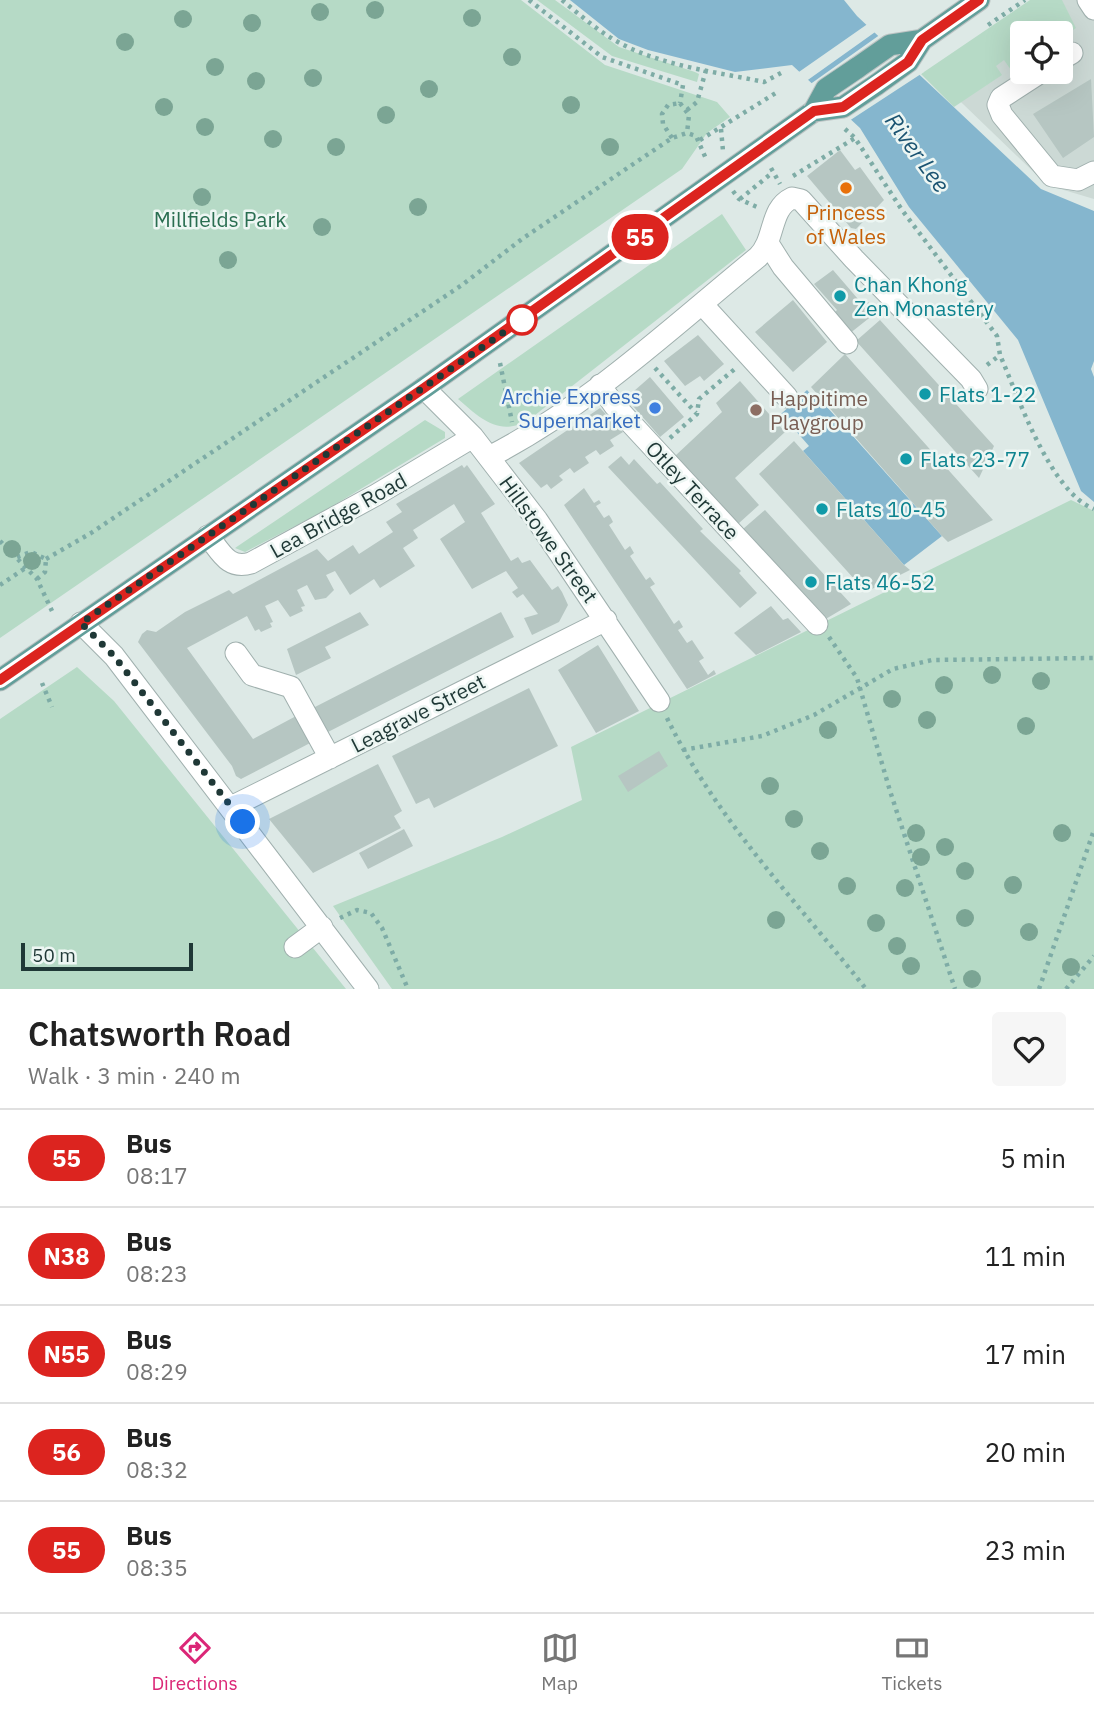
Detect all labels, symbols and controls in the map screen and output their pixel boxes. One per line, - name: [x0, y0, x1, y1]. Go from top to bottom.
- map controls: [1010, 21, 1073, 84]
- button: locate: [1010, 21, 1073, 84]
- water label: River Lee: [879, 106, 957, 198]
- marker: Princess of Wales: [838, 180, 854, 196]
- place label: Princess of Wales: [806, 198, 886, 250]
- park label: Millfields Park: [154, 205, 286, 233]
- line badge: 55: [608, 214, 672, 260]
- text: 55: [626, 221, 654, 253]
- place label: Chan Khong Zen Monastery: [854, 270, 994, 322]
- marker: Chan Khong Zen Monastery: [832, 288, 848, 304]
- unlabelled marker: [507, 305, 537, 335]
- place label: Flats 1-22: [939, 380, 1036, 408]
- place label: Archie Express Supermarket: [501, 382, 641, 434]
- place label: Happitime Playgroup: [770, 384, 868, 436]
- marker: Flats 1-22: [917, 386, 933, 402]
- marker: Archie Express Supermarket: [647, 400, 663, 416]
- marker: Happitime Playgroup: [748, 402, 764, 418]
- street label: Otley Terrace: [640, 435, 746, 545]
- place label: Flats 23-77: [920, 445, 1030, 473]
- marker: Flats 23-77: [898, 451, 914, 467]
- street label: Lea Bridge Road: [264, 466, 412, 564]
- street label: Hillstowe Street: [493, 470, 605, 608]
- place label: Flats 10-45: [836, 495, 946, 523]
- marker: Flats 10-45: [814, 501, 830, 517]
- place label: Flats 46-52: [825, 568, 935, 596]
- marker: Flats 46-52: [803, 574, 819, 590]
- street label: Leagrave Street: [346, 667, 490, 759]
- your location: [225, 804, 260, 839]
- scale bar: [21, 940, 192, 972]
- text: 50 m: [32, 943, 76, 967]
- text: Chatsworth Road: [28, 1012, 292, 1055]
- button: heart: [992, 1012, 1066, 1086]
- text: Walk · 3 min · 240 m: [28, 1060, 241, 1090]
- text: Bus: [126, 1126, 172, 1160]
- text: 5 min: [1000, 1141, 1066, 1175]
- text: 55: [52, 1142, 81, 1174]
- text: 08:17: [126, 1160, 188, 1190]
- text: Bus: [126, 1224, 172, 1258]
- text: 11 min: [985, 1239, 1066, 1273]
- text: N38: [43, 1240, 90, 1272]
- text: 08:23: [126, 1258, 188, 1288]
- text: Bus: [126, 1322, 172, 1356]
- text: 17 min: [985, 1337, 1066, 1371]
- text: N55: [43, 1338, 90, 1370]
- text: 08:29: [126, 1356, 188, 1386]
- text: Bus: [126, 1420, 172, 1454]
- text: 20 min: [985, 1435, 1066, 1469]
- text: 56: [52, 1436, 81, 1468]
- text: 08:32: [126, 1454, 188, 1484]
- text: Bus: [126, 1518, 172, 1552]
- text: 23 min: [985, 1533, 1066, 1567]
- text: 55: [52, 1534, 81, 1566]
- text: 08:35: [126, 1552, 188, 1582]
- tab: Directions: [151, 1629, 238, 1695]
- tab: Map: [541, 1629, 579, 1695]
- tab: Tickets: [881, 1629, 943, 1695]

